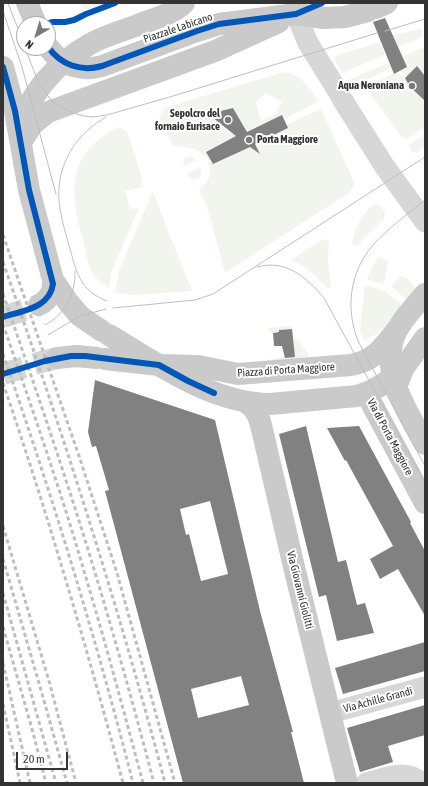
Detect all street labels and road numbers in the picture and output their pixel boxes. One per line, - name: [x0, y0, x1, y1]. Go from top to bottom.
- street label: Piazzale Labicano: [142, 10, 214, 46]
- street label: Piazza di Porta Maggiore: [237, 360, 335, 380]
- street label: Via di Porta Maggiore: [364, 396, 416, 478]
- street label: Via Giovanni Giolitti: [284, 550, 316, 630]
- street label: Via Achille Grandi: [342, 684, 414, 716]

